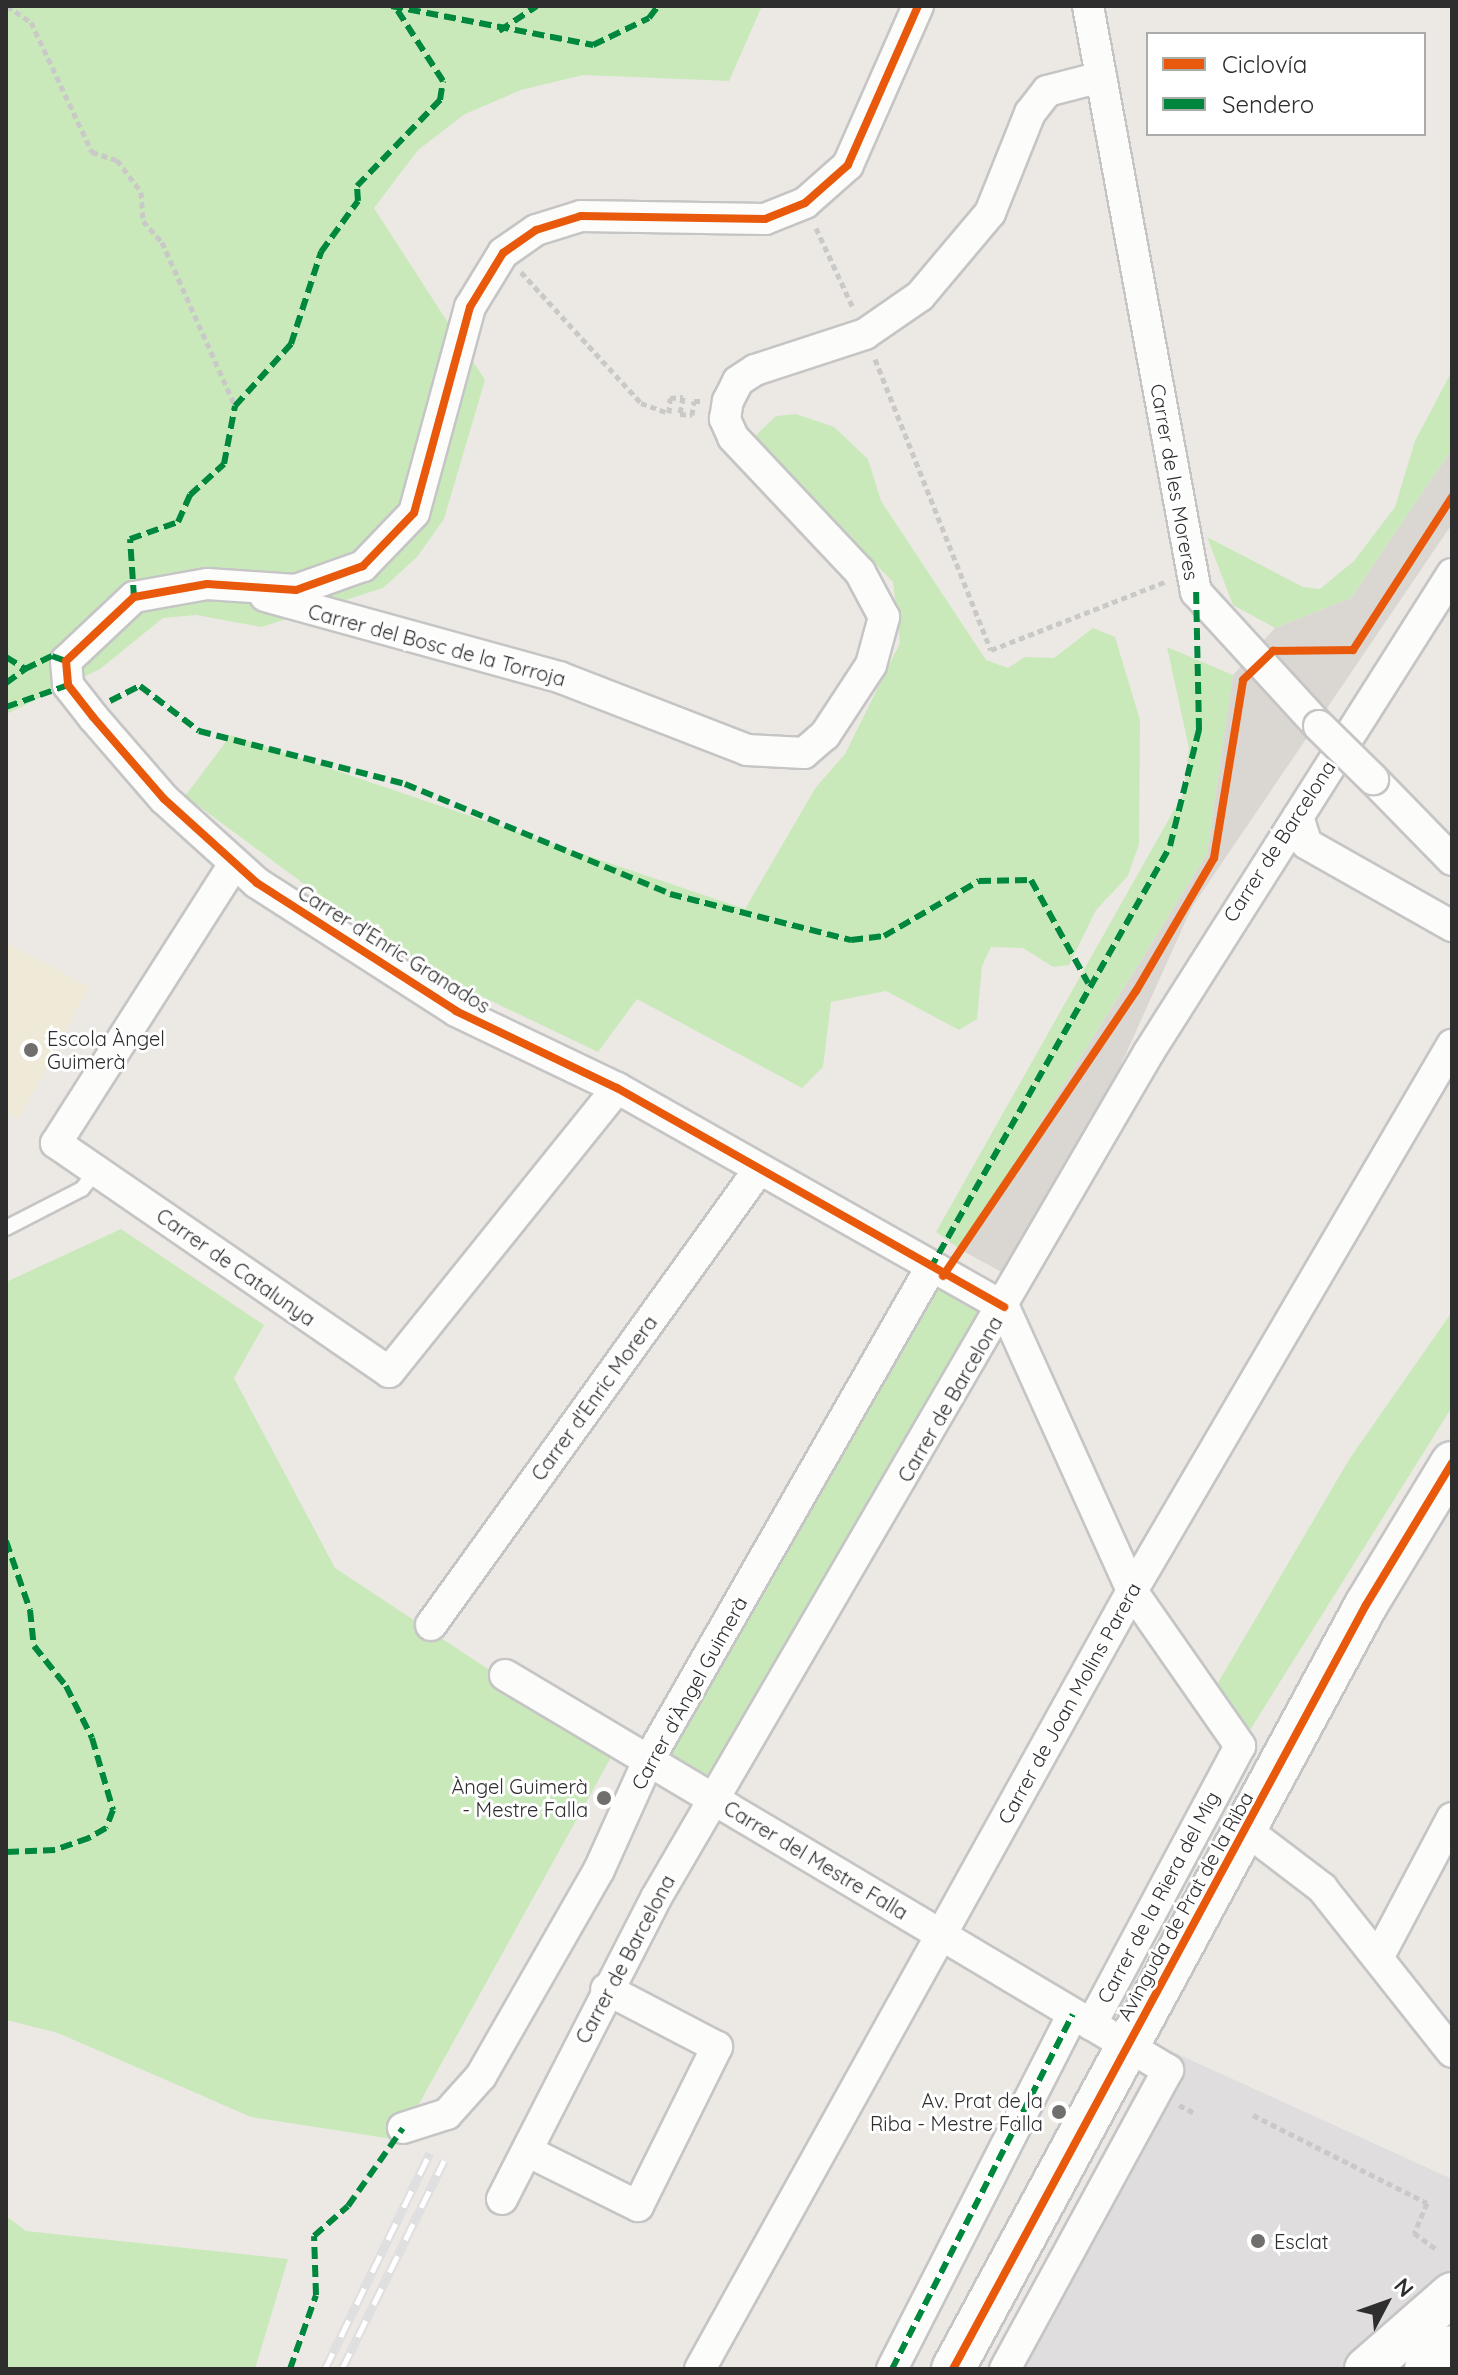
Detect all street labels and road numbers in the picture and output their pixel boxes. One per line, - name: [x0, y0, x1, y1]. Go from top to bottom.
- street label: Carrer de les Moreres: [1146, 382, 1204, 582]
- street label: Carrer del Bosc de la Torroja: [306, 599, 568, 691]
- street label: Carrer de Barcelona: [1218, 756, 1340, 926]
- street label: Carrer d'Enric Granados: [293, 880, 495, 1018]
- street label: Carrer de Catalunya: [152, 1203, 320, 1331]
- street label: Carrer d'Enric Morera: [526, 1311, 662, 1485]
- street label: Carrer de Barcelona: [893, 1312, 1007, 1486]
- street label: Carrer de Joan Molins Parera: [993, 1578, 1145, 1828]
- street label: Carrer d'Àngel Guimerà: [626, 1592, 752, 1794]
- street label: Carrer de la Riera del Mig: [1092, 1787, 1224, 2007]
- street label: Avinguda de Prat de la Riba: [1112, 1787, 1258, 2025]
- street label: Carrer del Mestre Falla: [720, 1796, 912, 1924]
- street label: Carrer de Barcelona: [570, 1871, 680, 2047]

